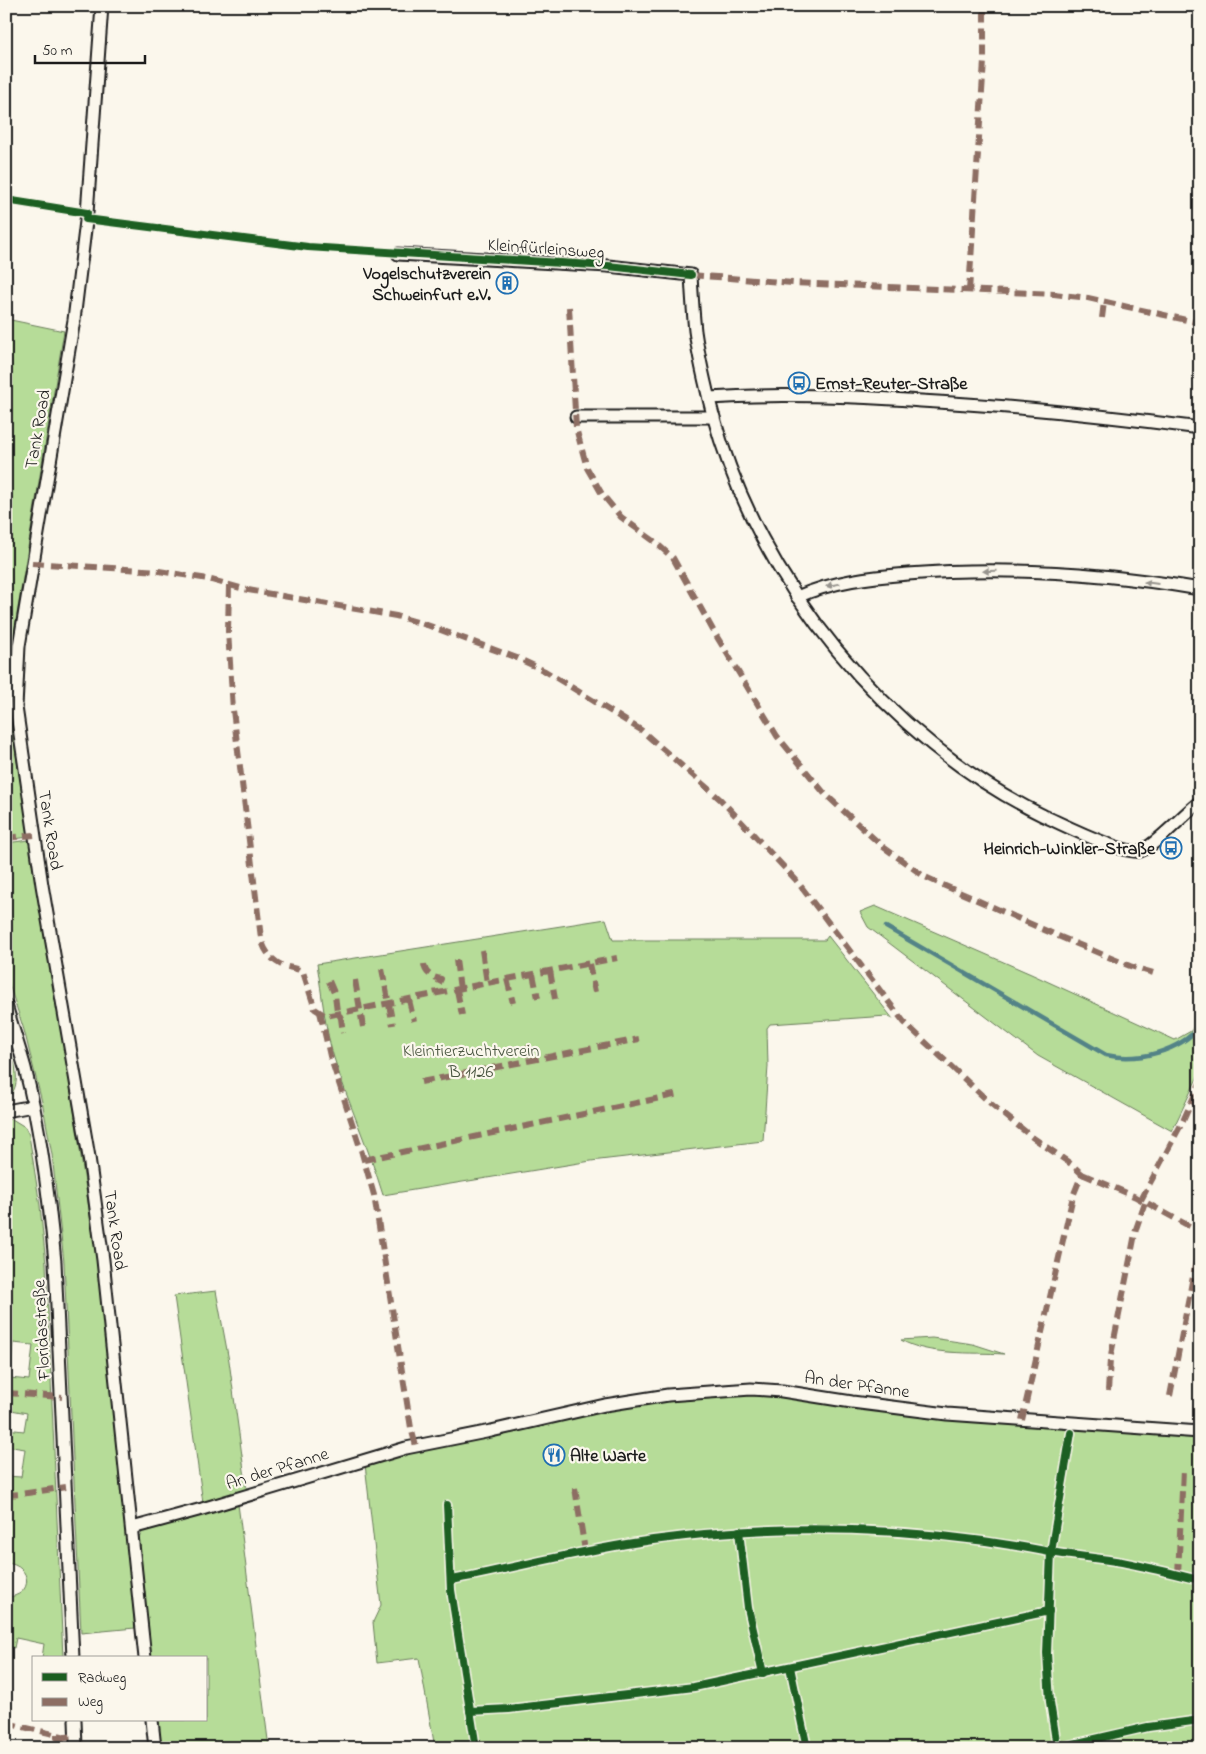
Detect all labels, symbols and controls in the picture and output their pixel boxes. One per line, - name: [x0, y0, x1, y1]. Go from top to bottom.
- scale bar: [35, 32, 145, 64]
- text: 50 m: [42, 40, 73, 62]
- street label: Kleinflürleinsweg: [486, 233, 605, 268]
- place label: Vogelschutzverein Schweinfurt e.V.: [362, 262, 491, 309]
- building icon: Vogelschutzverein Schweinfurt e.V.: [495, 271, 519, 295]
- bus stop icon: Ernst-Reuter-Straße: [787, 371, 811, 395]
- place label: Ernst-Reuter-Straße: [815, 372, 968, 398]
- street label: Tank Road: [19, 387, 59, 471]
- one-way arrow: [981, 567, 997, 575]
- one-way arrow: [1143, 578, 1159, 586]
- one-way arrow: [824, 581, 840, 589]
- street label: Tank Road: [30, 789, 68, 872]
- bus stop icon: Heinrich-Winkler-Straße: [1159, 836, 1183, 860]
- place label: Heinrich-Winkler-Straße: [984, 837, 1156, 863]
- park label: Kleintierzuchtverein B 1126: [403, 1039, 539, 1086]
- street label: Tank Road: [96, 1189, 132, 1272]
- street label: Floridastraße: [27, 1278, 59, 1382]
- street label: An der Pfanne: [802, 1366, 912, 1406]
- street label: An der Pfanne: [223, 1442, 333, 1498]
- restaurant icon: Alte Warte: [542, 1443, 566, 1467]
- place label: Alte Warte: [570, 1444, 647, 1470]
- legend: [32, 1656, 208, 1722]
- text: Radweg: [78, 1667, 126, 1690]
- text: Weg: [78, 1691, 103, 1714]

